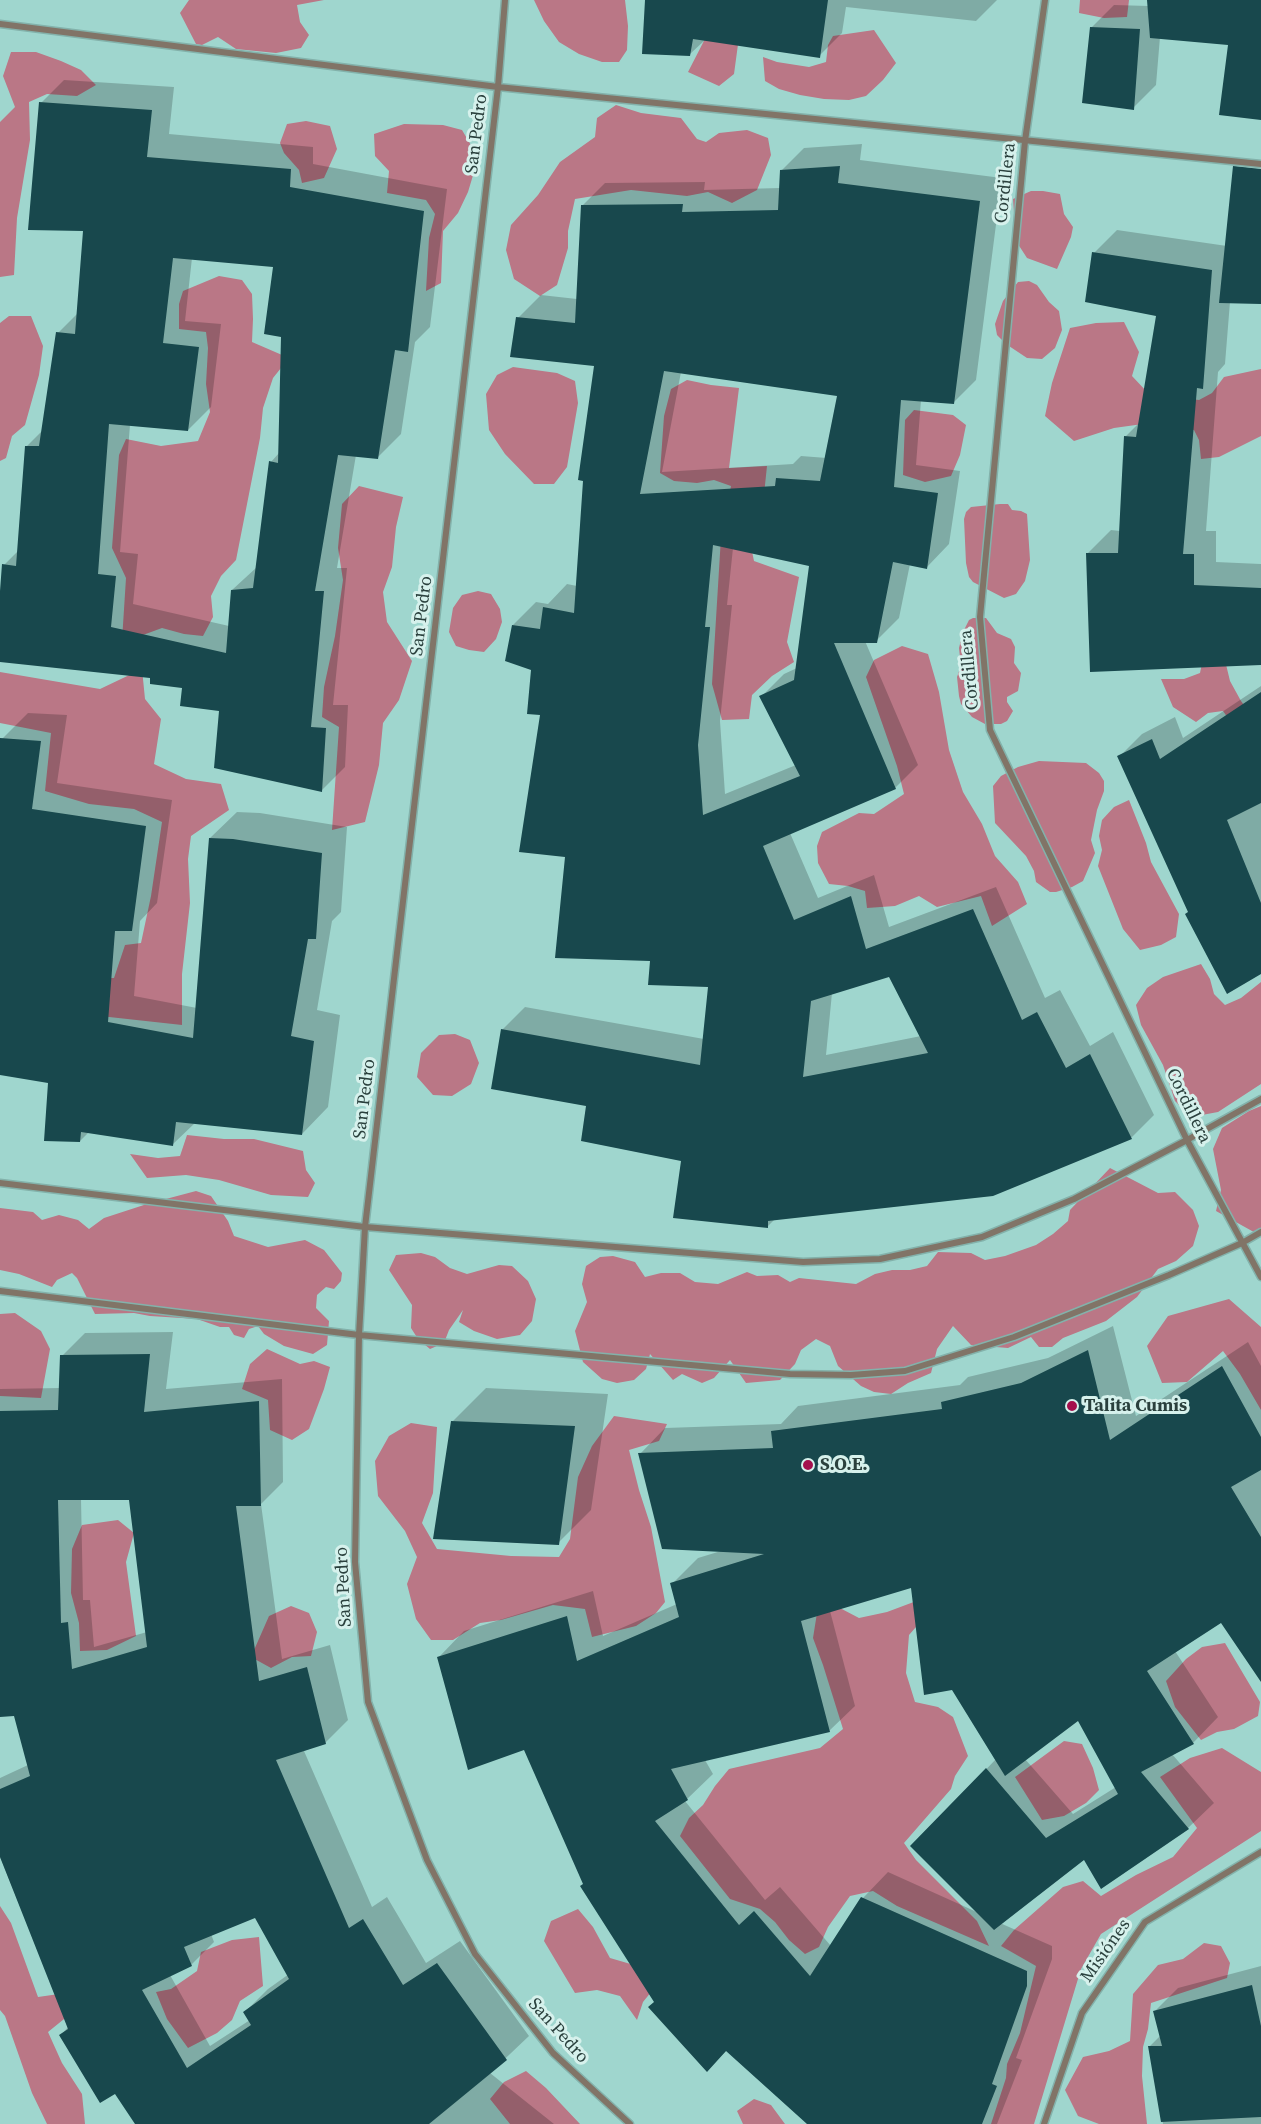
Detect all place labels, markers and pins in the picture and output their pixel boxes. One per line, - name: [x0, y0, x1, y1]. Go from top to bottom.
- place label: Talita Cumis: [1084, 1395, 1187, 1417]
- marker: Talita Cumis: [1065, 1399, 1079, 1413]
- place label: S.O.E.: [820, 1454, 868, 1476]
- marker: S.O.E.: [801, 1458, 815, 1472]

